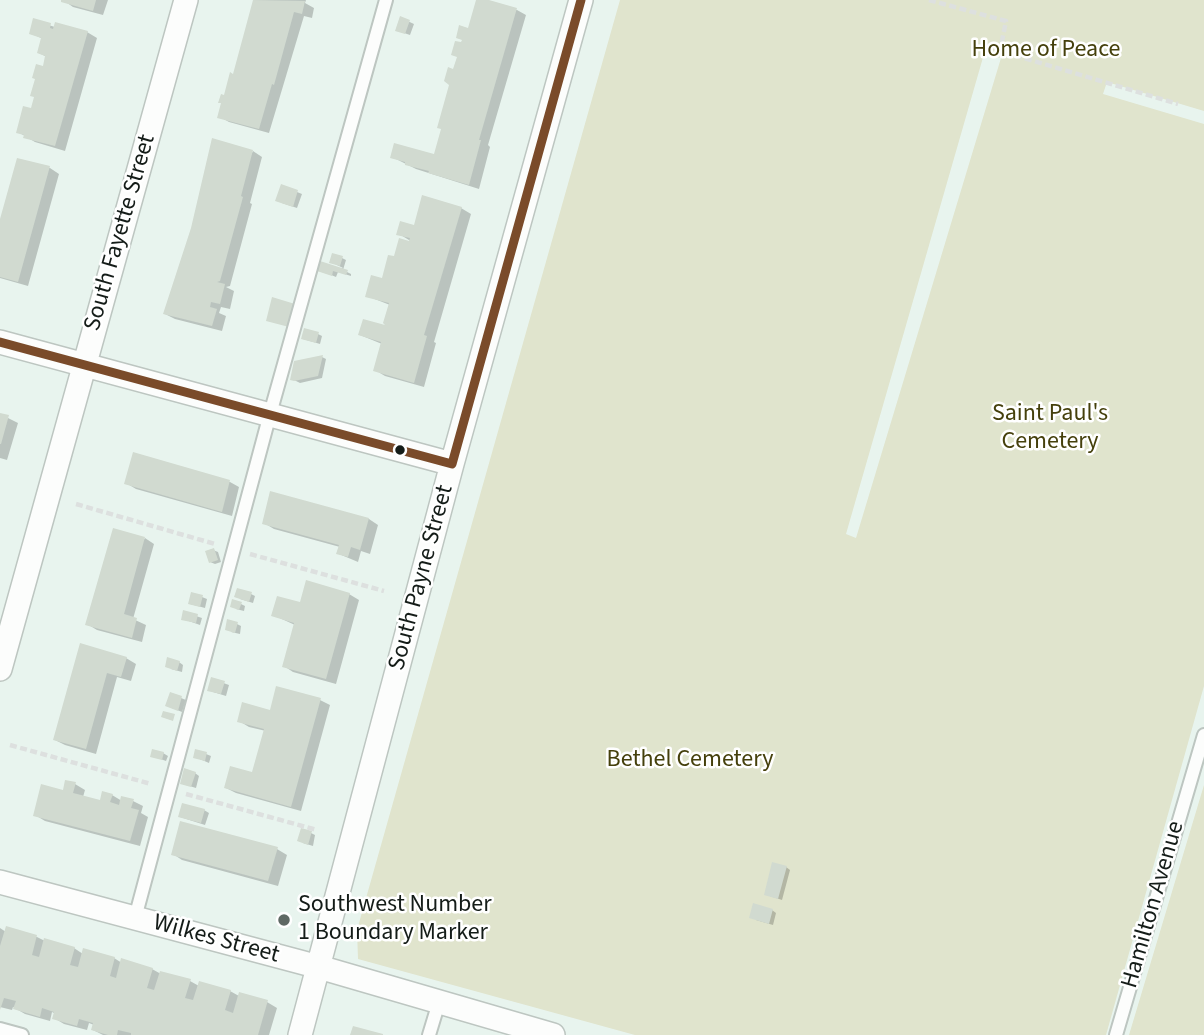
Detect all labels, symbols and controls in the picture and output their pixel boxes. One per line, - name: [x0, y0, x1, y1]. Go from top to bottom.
- park label: Home of Peace: [971, 37, 1121, 65]
- street label: South Fayette Street: [79, 131, 163, 335]
- park label: Saint Paul's Cemetery: [992, 401, 1108, 457]
- unlabelled marker: [393, 443, 407, 457]
- street label: South Payne Street: [383, 482, 461, 674]
- park label: Bethel Cemetery: [607, 747, 773, 775]
- street label: Hamilton Avenue: [1116, 818, 1192, 992]
- place label: Southwest Number 1 Boundary Marker: [298, 892, 492, 948]
- street label: Wilkes Street: [150, 909, 282, 971]
- marker: Southwest Number 1 Boundary Marker: [276, 912, 292, 928]

